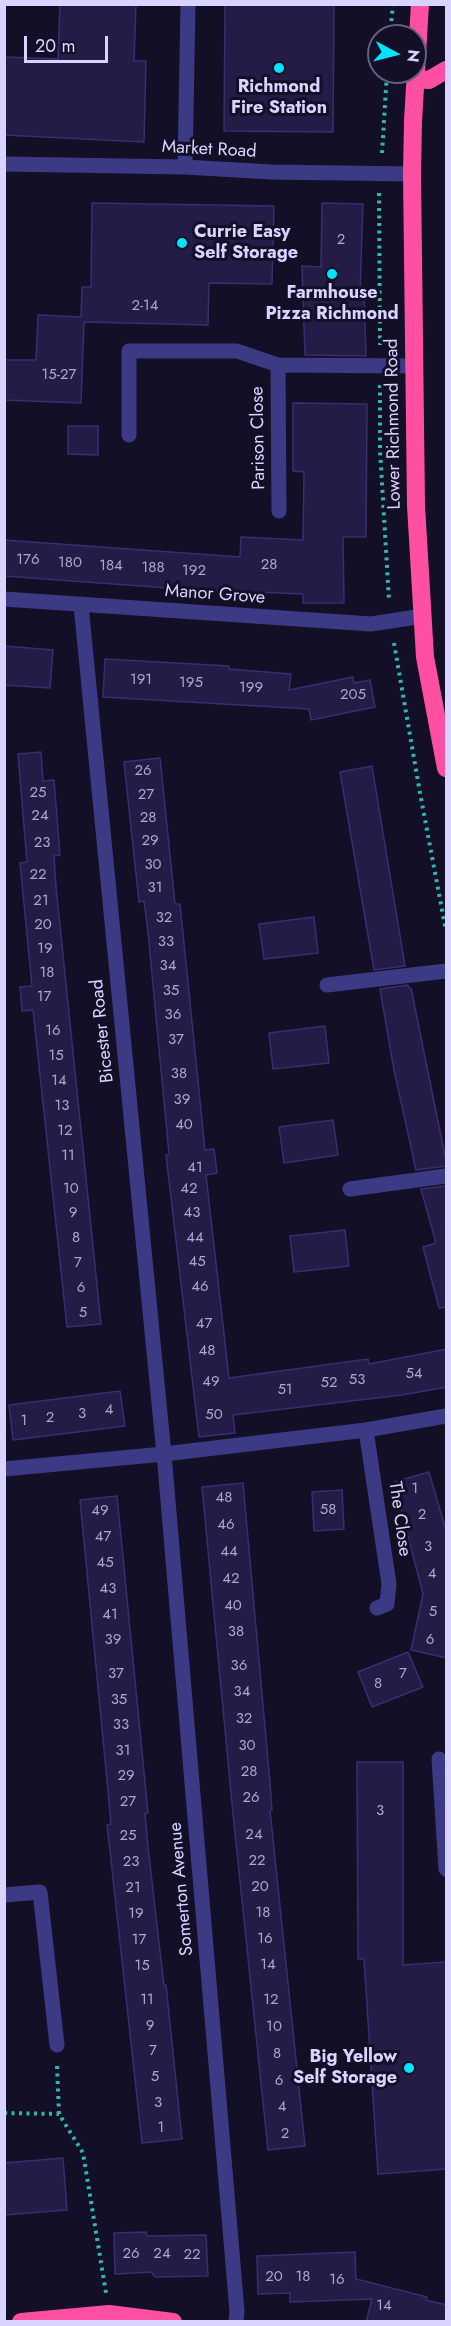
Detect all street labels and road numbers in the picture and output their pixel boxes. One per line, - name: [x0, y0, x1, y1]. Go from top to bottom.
- street label: Market Road: [161, 137, 257, 163]
- street label: Lower Richmond Road: [382, 338, 406, 510]
- street label: Parison Close: [247, 386, 271, 490]
- street label: Manor Grove: [164, 581, 266, 609]
- street label: Bicester Road: [87, 978, 119, 1084]
- street label: The Close: [383, 1480, 415, 1558]
- street label: Somerton Avenue: [165, 1821, 199, 1957]

